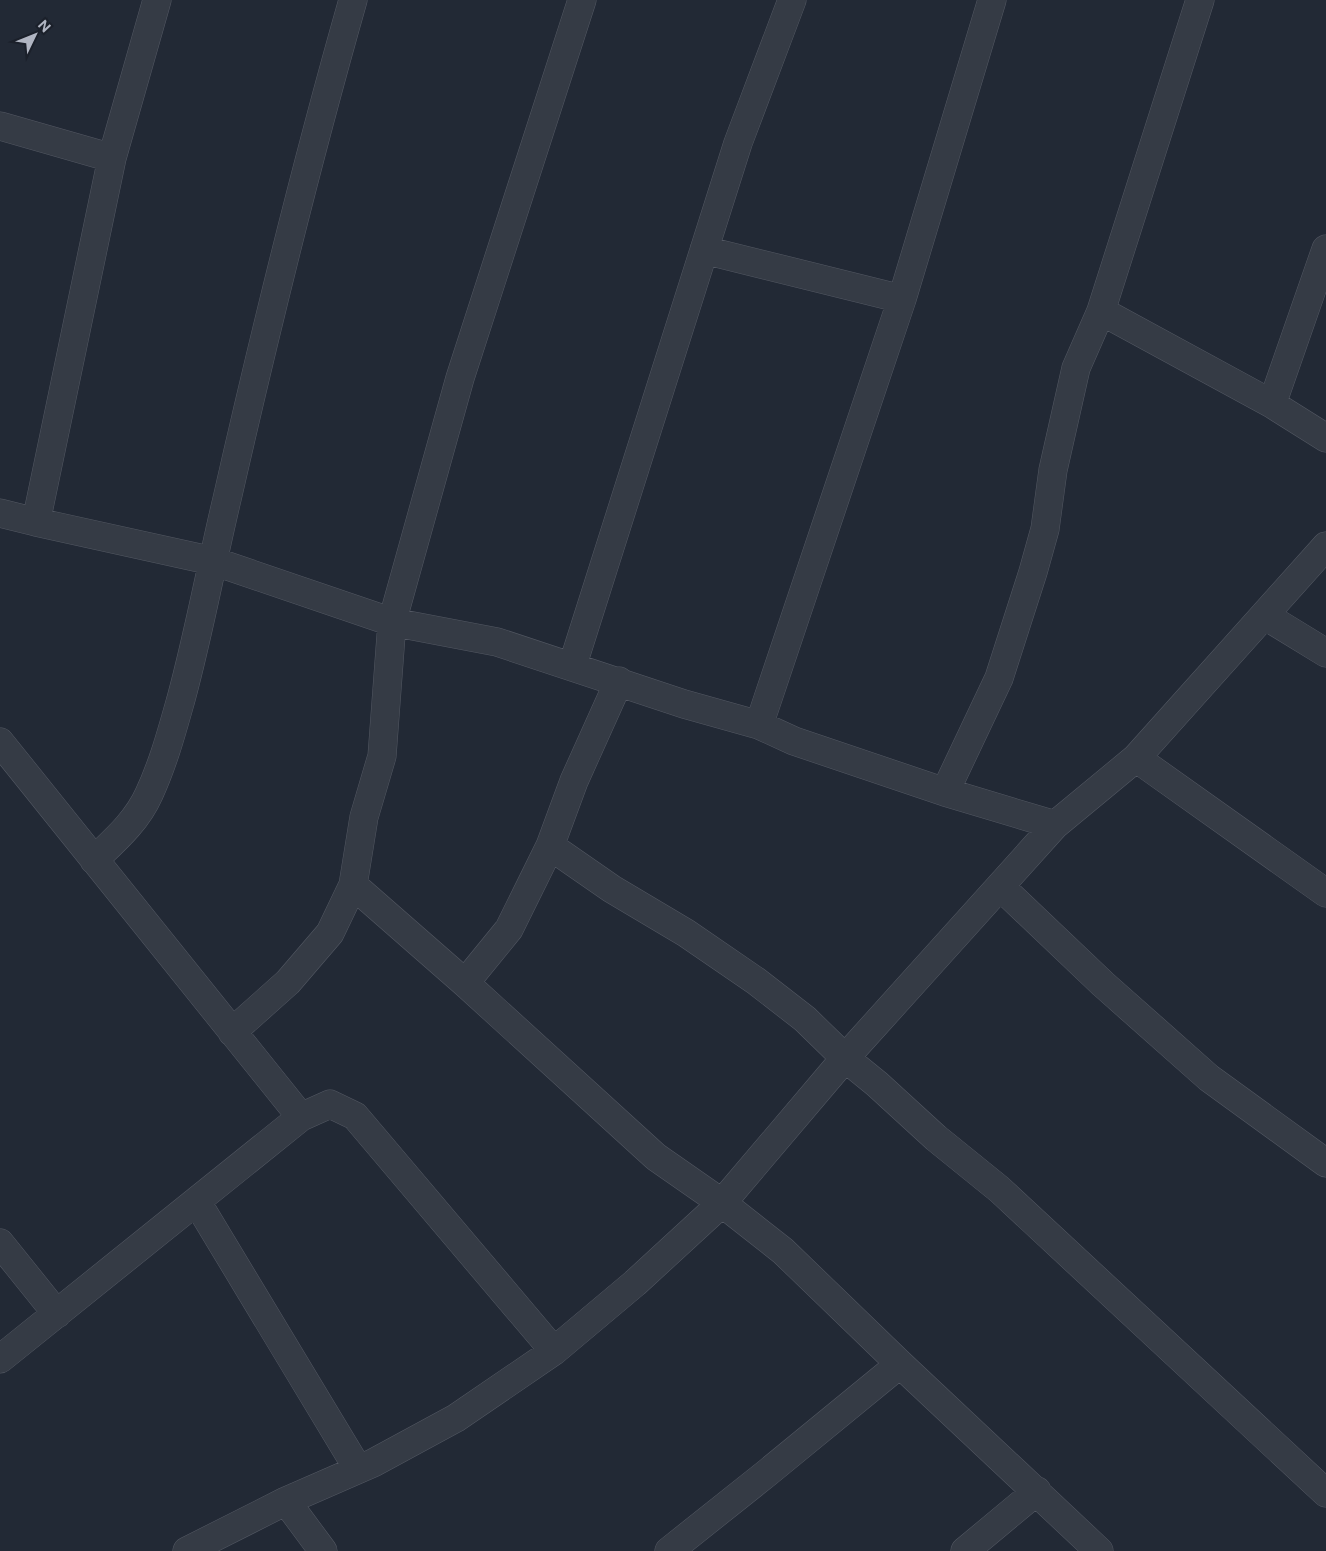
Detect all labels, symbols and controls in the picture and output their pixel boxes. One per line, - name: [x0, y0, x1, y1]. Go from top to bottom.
- north arrow: [10, 10, 60, 60]
- text: N: [35, 17, 54, 36]

